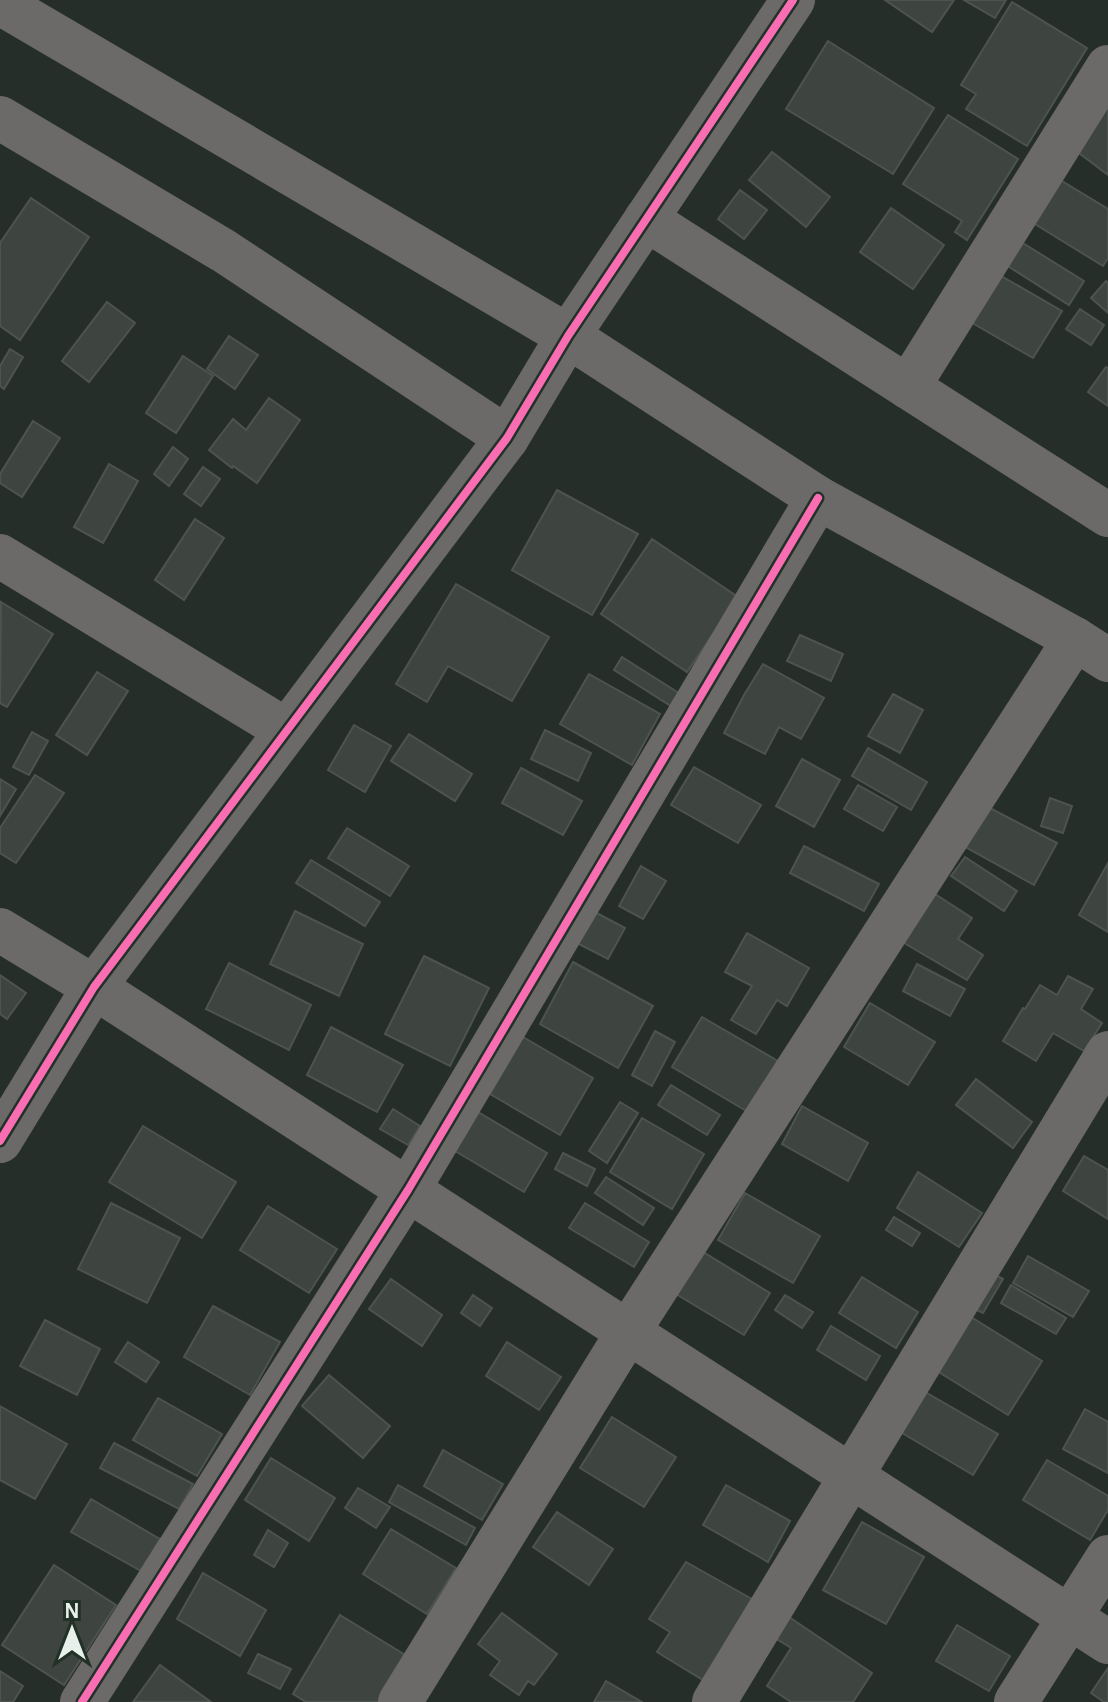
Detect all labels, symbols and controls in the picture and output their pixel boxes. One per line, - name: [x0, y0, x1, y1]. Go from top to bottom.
- north arrow: [32, 1590, 112, 1670]
- text: N: [64, 1600, 80, 1622]

